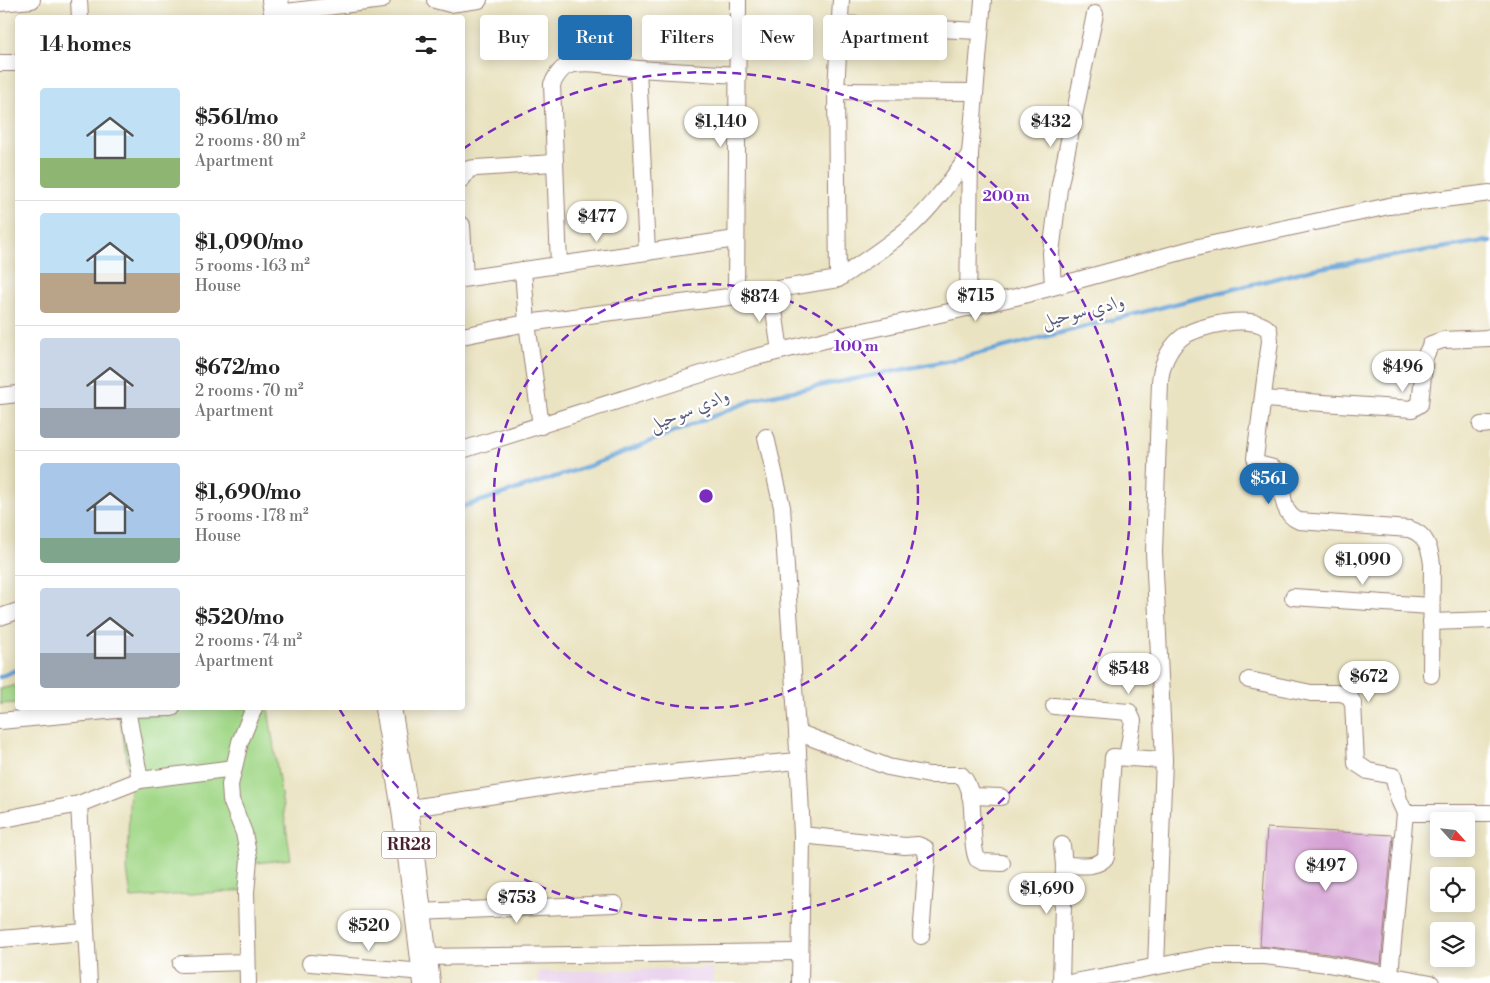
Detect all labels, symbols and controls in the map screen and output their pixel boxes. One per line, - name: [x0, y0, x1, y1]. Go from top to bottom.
- chip: Buy: [480, 15, 548, 60]
- chip: Rent: [558, 15, 632, 60]
- chip: Filters: [642, 15, 732, 60]
- chip: New: [742, 15, 813, 60]
- chip: Apartment: [823, 15, 947, 60]
- icon: filters: [412, 31, 440, 59]
- text: 14 homes: [40, 32, 131, 58]
- text: $561/mo: [195, 105, 279, 131]
- pin: $1,140: [680, 106, 762, 148]
- pin: $432: [1021, 106, 1081, 148]
- icon: home: [80, 108, 140, 168]
- text: $1,140: [695, 112, 747, 132]
- text: $432: [1031, 112, 1071, 132]
- text: 2 rooms · 80 m²: [195, 131, 306, 151]
- text: Apartment: [195, 151, 274, 171]
- text: 200 m: [982, 187, 1030, 206]
- pin: $477: [567, 200, 627, 243]
- text: $477: [578, 207, 616, 227]
- text: $1,090/mo: [195, 230, 304, 256]
- icon: home: [80, 233, 140, 293]
- text: 5 rooms · 163 m²: [195, 256, 310, 276]
- text: House: [195, 276, 241, 296]
- pin: $874: [730, 280, 790, 323]
- pin: $715: [946, 280, 1006, 322]
- text: $715: [958, 286, 995, 306]
- text: $874: [741, 287, 779, 307]
- water label: وادي سوحيل: [1039, 289, 1128, 336]
- text: 100 m: [834, 337, 879, 356]
- pin: $496: [1373, 350, 1433, 393]
- text: $672/mo: [195, 355, 280, 381]
- text: $496: [1383, 357, 1423, 377]
- icon: home: [80, 358, 140, 418]
- text: 2 rooms · 70 m²: [195, 381, 304, 401]
- water label: وادي سوحيل: [645, 383, 734, 440]
- text: Apartment: [195, 401, 274, 421]
- pin: $561: [1239, 462, 1299, 505]
- text: $561: [1251, 469, 1287, 489]
- text: $1,690/mo: [195, 480, 301, 506]
- icon: home: [80, 483, 140, 543]
- centre of rings: [697, 487, 715, 505]
- text: 5 rooms · 178 m²: [195, 506, 309, 526]
- text: House: [195, 526, 241, 546]
- pin: $1,090: [1322, 544, 1404, 586]
- text: $1,090: [1335, 550, 1391, 570]
- text: $520/mo: [195, 605, 284, 631]
- icon: home: [80, 608, 140, 668]
- text: 2 rooms · 74 m²: [195, 631, 302, 651]
- text: Apartment: [195, 651, 274, 671]
- pin: $548: [1099, 652, 1159, 695]
- text: $548: [1109, 659, 1149, 679]
- pin: $672: [1339, 660, 1399, 703]
- text: $672: [1350, 667, 1388, 687]
- north arrow: [1430, 812, 1475, 858]
- map controls: [1430, 812, 1475, 967]
- road number: RR28: [382, 832, 436, 858]
- pin: $497: [1296, 850, 1356, 892]
- text: $497: [1306, 856, 1346, 876]
- button: locate: [1430, 867, 1475, 912]
- pin: $1,690: [1006, 872, 1088, 915]
- text: $1,690: [1020, 879, 1074, 899]
- pin: $753: [487, 882, 547, 924]
- text: $753: [498, 888, 536, 908]
- pin: $520: [339, 910, 399, 952]
- text: $520: [348, 916, 390, 936]
- button: layers: [1430, 922, 1475, 967]

